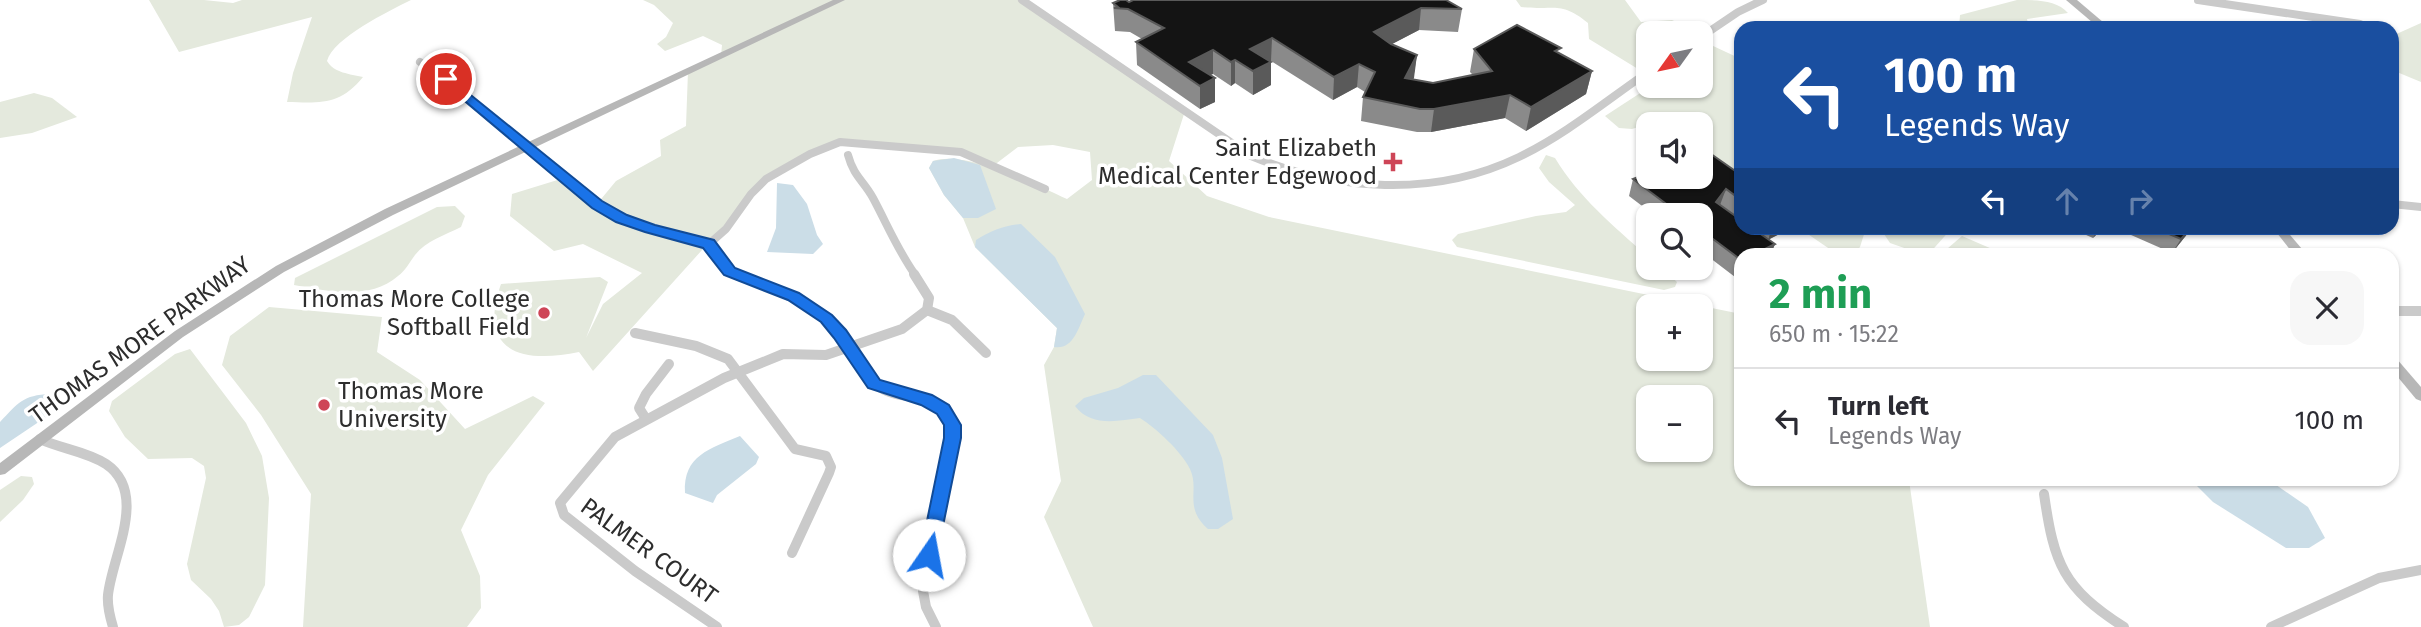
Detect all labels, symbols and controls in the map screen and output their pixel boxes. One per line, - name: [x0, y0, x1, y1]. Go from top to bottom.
- north arrow: [1636, 21, 1713, 98]
- map controls: [1636, 21, 1713, 462]
- text: 100 m: [1884, 46, 2017, 105]
- pin: [416, 49, 476, 109]
- icon: left: [1769, 49, 1860, 140]
- icon: arrive: [427, 60, 465, 98]
- text: Legends Way: [1884, 106, 2070, 144]
- button: sound: [1636, 112, 1713, 189]
- place label: Saint Elizabeth Medical Center Edgewood: [1098, 134, 1377, 190]
- marker: Saint Elizabeth Medical Center Edgewood: [1383, 152, 1403, 172]
- icon: left: [1975, 182, 2013, 220]
- icon: ahead: [2048, 182, 2086, 220]
- icon: right: [2121, 182, 2159, 220]
- button: search: [1636, 203, 1713, 280]
- street label: THOMAS MORE PARKWAY: [24, 250, 257, 430]
- text: 2 min: [1769, 269, 1872, 319]
- button: close: [2290, 271, 2364, 345]
- place label: Thomas More College Softball Field: [299, 285, 530, 341]
- button: +: [1636, 294, 1713, 371]
- marker: Thomas More College Softball Field: [536, 305, 552, 321]
- text: 650 m · 15:22: [1769, 320, 1899, 348]
- place label: Thomas More University: [338, 377, 484, 433]
- button: −: [1636, 385, 1713, 462]
- text: Turn left: [1828, 391, 1929, 422]
- marker: Thomas More University: [316, 397, 332, 413]
- icon: left: [1769, 402, 1807, 440]
- text: 100 m: [2295, 405, 2364, 436]
- text: Legends Way: [1828, 422, 1961, 450]
- street label: PALMER COURT: [575, 492, 723, 610]
- position arrow: [892, 518, 966, 592]

